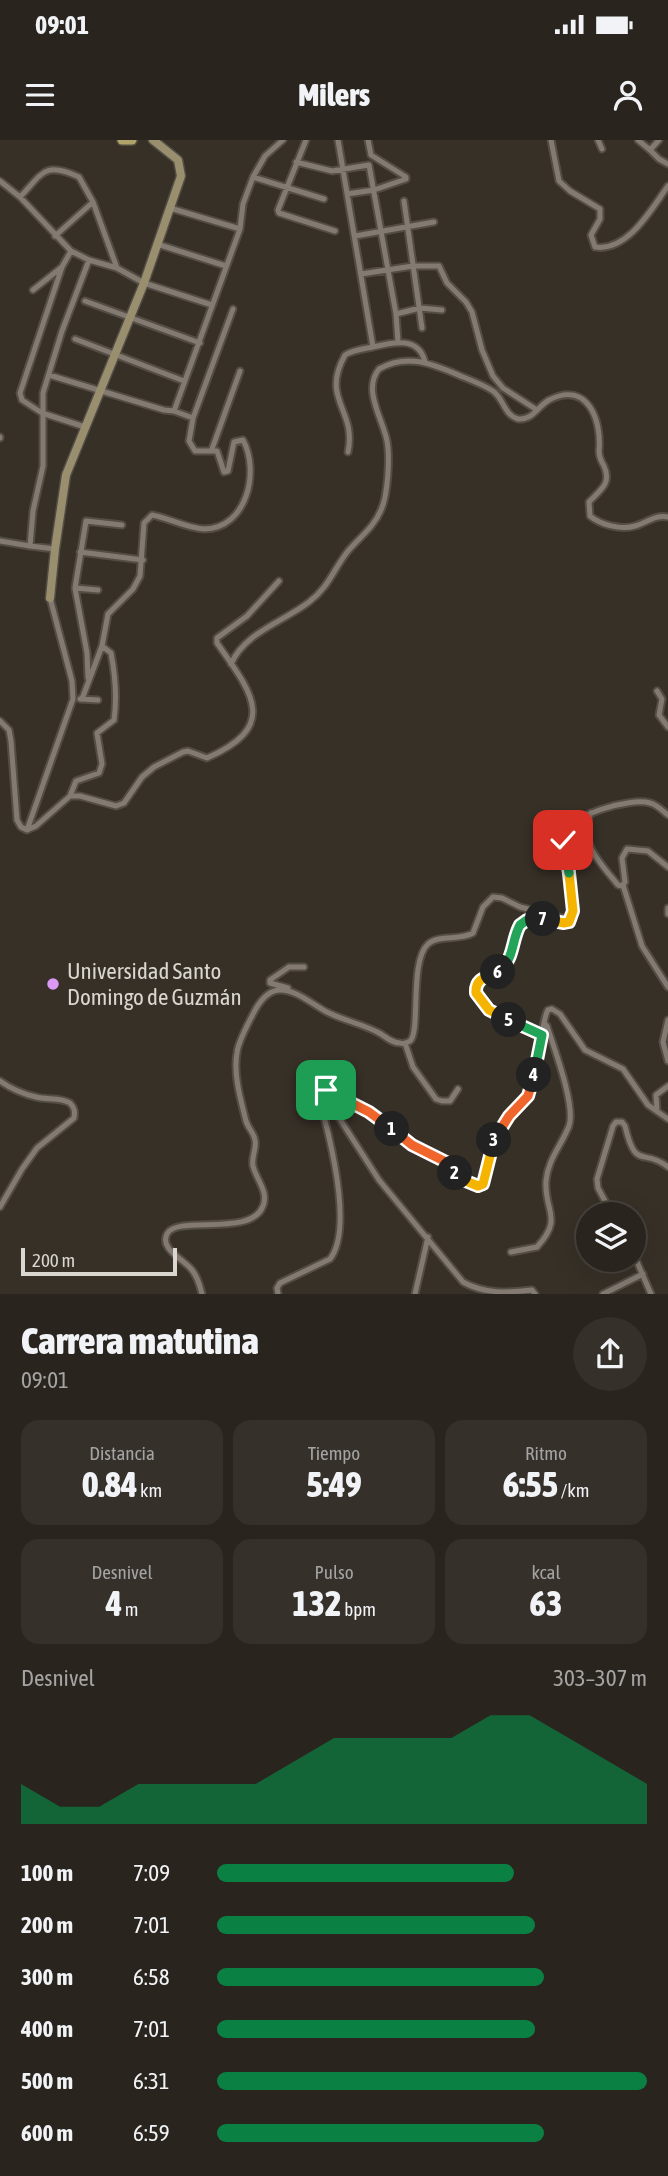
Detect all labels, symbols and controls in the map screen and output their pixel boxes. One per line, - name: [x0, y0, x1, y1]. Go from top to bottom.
- text: 09:01: [35, 10, 89, 40]
- icon: menu: [21, 76, 59, 114]
- text: Milers: [298, 76, 370, 113]
- icon: person: [609, 76, 647, 114]
- pin: [533, 810, 593, 870]
- icon: check: [544, 821, 582, 859]
- pin: 7: [526, 902, 560, 936]
- text: 7: [538, 907, 547, 929]
- pin: 6: [480, 954, 516, 990]
- place label: Universidad Santo Domingo de Guzmán: [67, 958, 242, 1010]
- text: 6: [493, 960, 502, 982]
- marker: Universidad Santo Domingo de Guzmán: [45, 976, 61, 992]
- pin: 5: [491, 1002, 526, 1038]
- text: 5: [504, 1008, 513, 1030]
- pin: 4: [516, 1058, 552, 1093]
- pin: [296, 1060, 356, 1120]
- text: 4: [529, 1063, 538, 1085]
- icon: arrive: [307, 1071, 345, 1109]
- pin: 1: [374, 1112, 410, 1146]
- text: 1: [387, 1117, 396, 1139]
- pin: 3: [476, 1122, 512, 1158]
- text: 3: [489, 1128, 498, 1150]
- pin: 2: [438, 1156, 472, 1190]
- text: 2: [450, 1161, 459, 1183]
- map controls: [576, 1202, 646, 1272]
- button: layers: [576, 1202, 646, 1272]
- scale bar: [21, 1245, 177, 1277]
- text: 200 m: [32, 1249, 75, 1271]
- button: share: [573, 1317, 647, 1391]
- text: Carrera matutina: [21, 1319, 259, 1362]
- text: 09:01: [21, 1367, 69, 1393]
- text: Distancia: [89, 1442, 155, 1464]
- text: Tiempo: [308, 1442, 360, 1464]
- text: Ritmo: [525, 1442, 567, 1464]
- text: 0.84: [82, 1464, 137, 1504]
- text: 5:49: [306, 1464, 362, 1504]
- text: 6:55: [503, 1464, 558, 1504]
- text: km: [137, 1479, 162, 1501]
- text: /km: [558, 1479, 589, 1501]
- text: Desnivel: [92, 1561, 152, 1583]
- text: Pulso: [314, 1561, 354, 1583]
- text: kcal: [532, 1561, 560, 1583]
- text: 4: [106, 1583, 122, 1623]
- text: 132: [292, 1583, 342, 1623]
- text: 63: [530, 1583, 562, 1623]
- text: m: [122, 1598, 138, 1620]
- text: bpm: [342, 1598, 376, 1620]
- text: Desnivel: [21, 1665, 95, 1691]
- text: 303–307 m: [553, 1665, 647, 1691]
- text: 100 m: [21, 1860, 73, 1886]
- text: 7:09: [133, 1860, 170, 1886]
- text: 200 m: [21, 1912, 73, 1938]
- text: 7:01: [133, 1912, 170, 1938]
- text: 300 m: [21, 1964, 73, 1990]
- text: 6:58: [133, 1964, 170, 1990]
- text: 400 m: [21, 2016, 73, 2042]
- text: 7:01: [133, 2016, 170, 2042]
- text: 500 m: [21, 2068, 73, 2094]
- text: 6:31: [133, 2068, 170, 2094]
- text: 600 m: [21, 2120, 73, 2146]
- text: 6:59: [133, 2120, 170, 2146]

